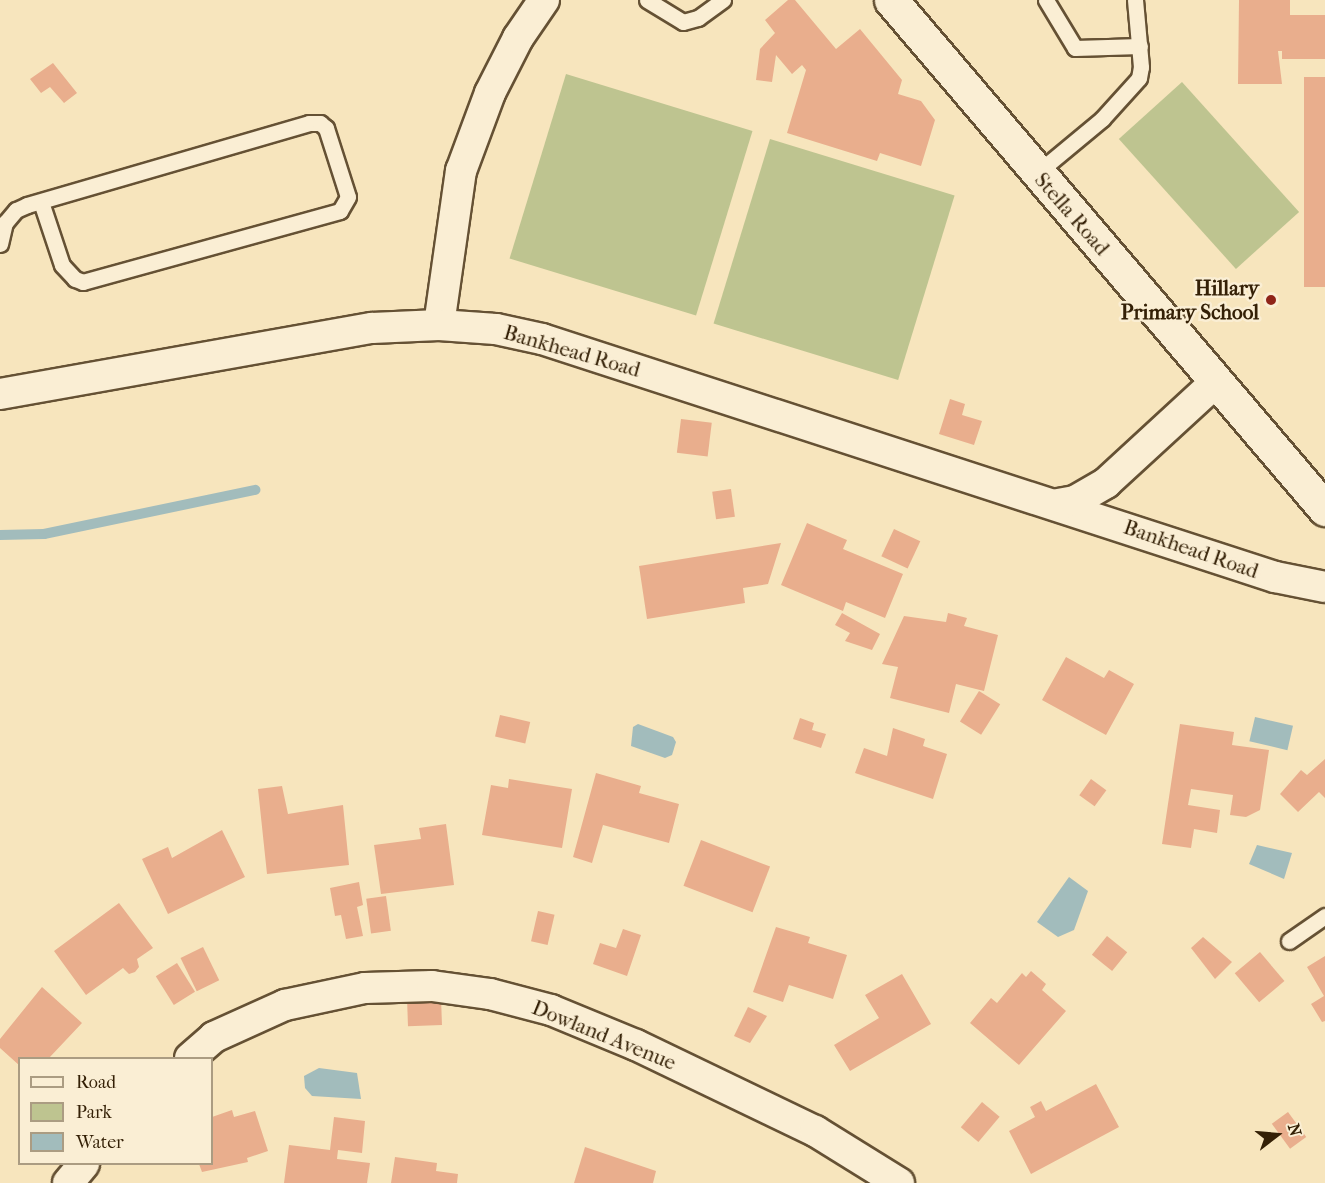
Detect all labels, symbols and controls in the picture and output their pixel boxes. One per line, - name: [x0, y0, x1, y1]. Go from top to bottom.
- street label: Stella Road: [1029, 168, 1115, 260]
- place label: Hillary Primary School: [1121, 275, 1259, 325]
- marker: Hillary Primary School: [1264, 293, 1278, 307]
- street label: Bankhead Road: [501, 319, 643, 383]
- street label: Bankhead Road: [1120, 514, 1262, 584]
- street label: Dowland Avenue: [528, 995, 680, 1075]
- legend: [18, 1057, 213, 1165]
- text: Road: [76, 1072, 116, 1093]
- text: Park: [76, 1102, 112, 1123]
- north arrow: [1247, 1105, 1307, 1165]
- text: N: [1284, 1121, 1306, 1138]
- text: Water: [76, 1132, 124, 1153]

